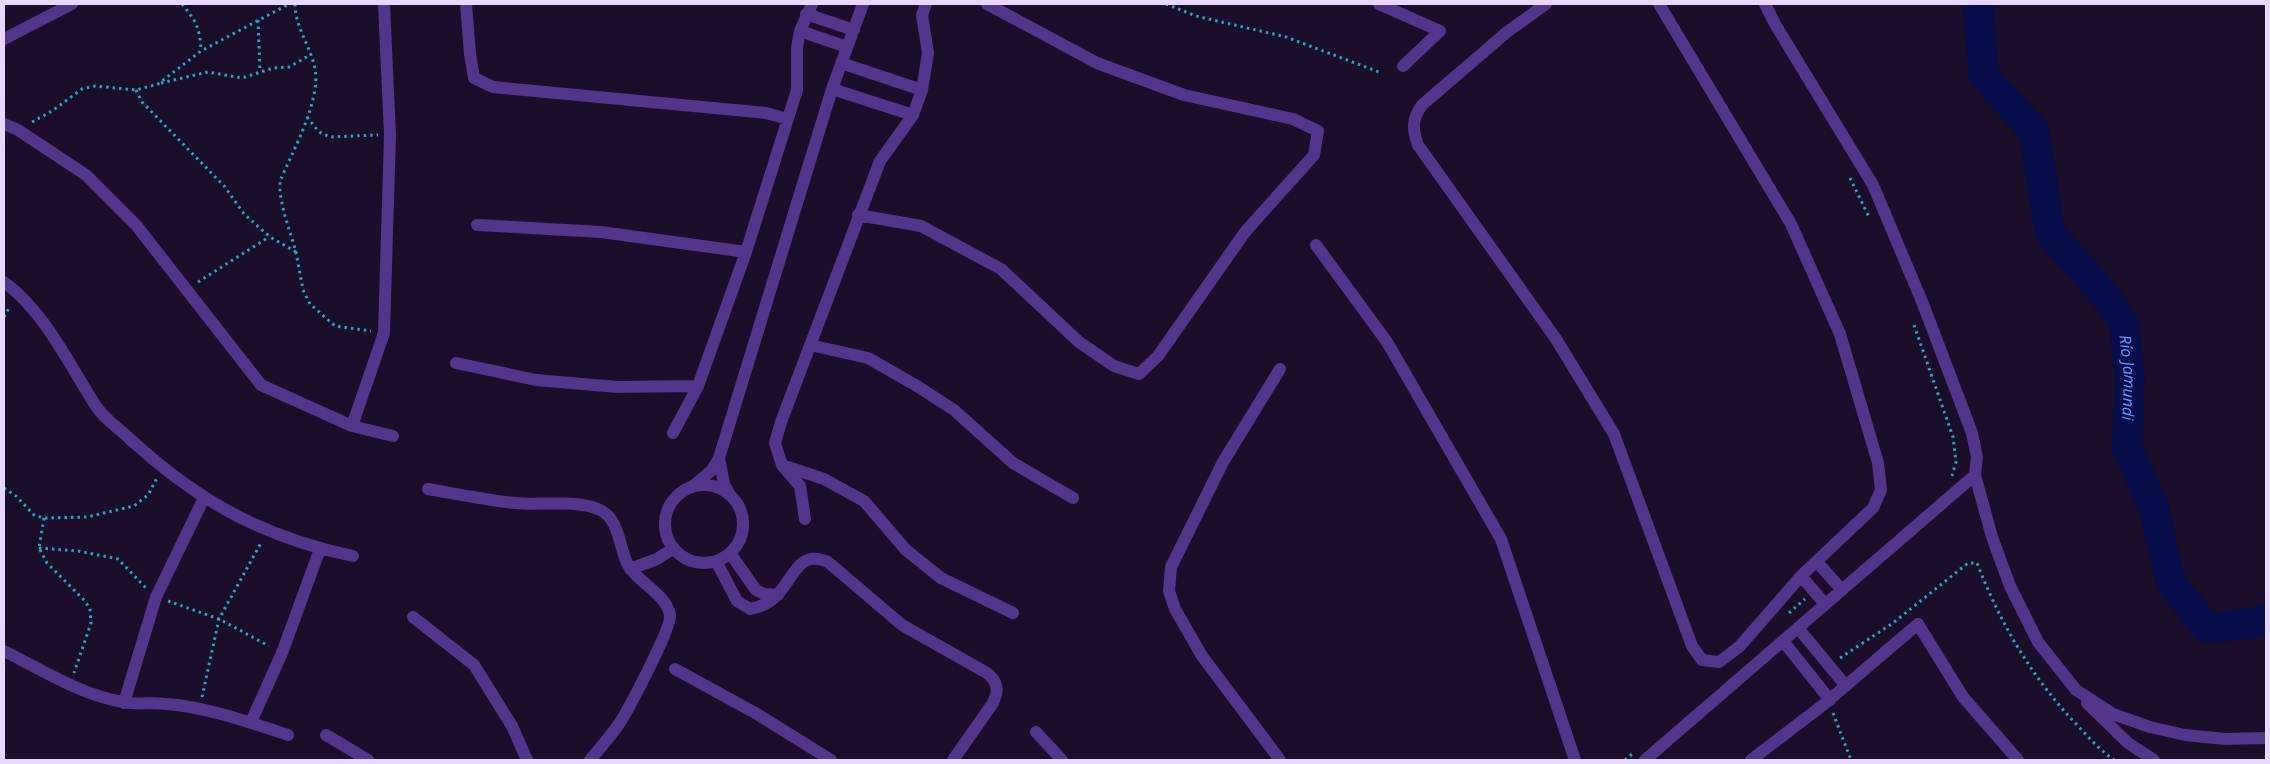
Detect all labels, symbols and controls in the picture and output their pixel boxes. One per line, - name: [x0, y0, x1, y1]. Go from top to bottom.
- water label: Río Jamundi: [2114, 334, 2141, 422]

